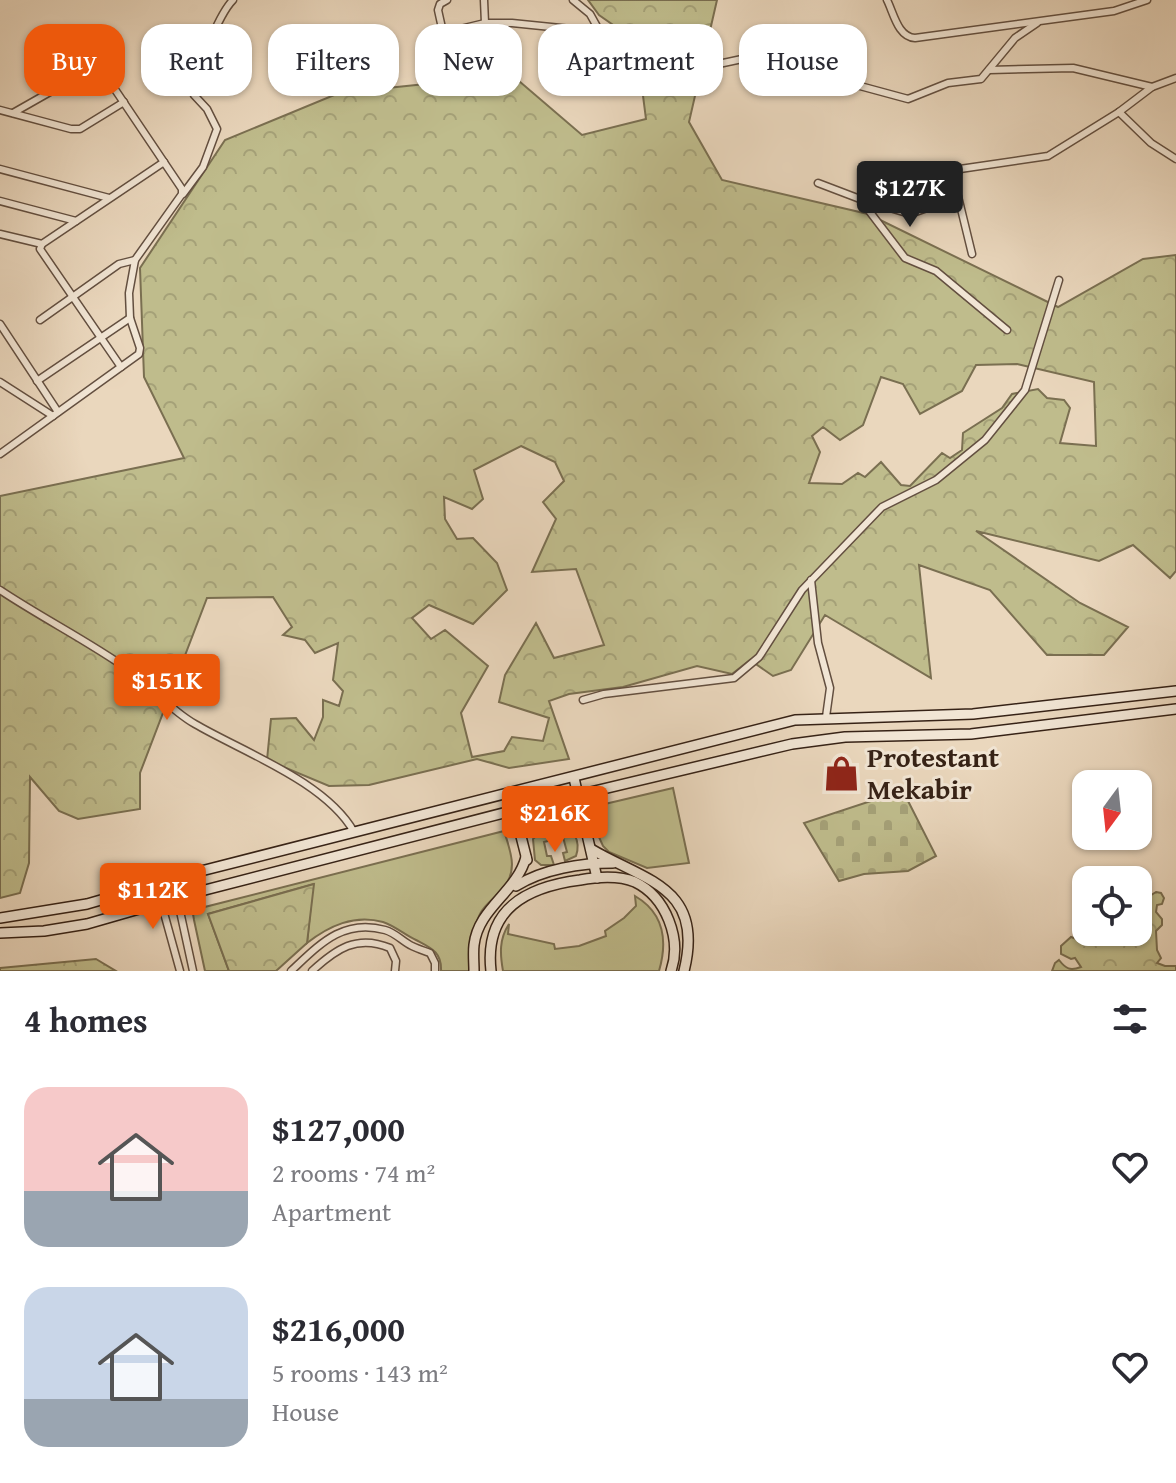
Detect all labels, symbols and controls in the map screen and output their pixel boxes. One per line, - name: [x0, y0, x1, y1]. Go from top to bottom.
- chip: Buy: [24, 24, 125, 96]
- chip: Rent: [141, 24, 252, 96]
- chip: Filters: [268, 24, 399, 96]
- chip: New: [415, 24, 522, 96]
- chip: Apartment: [538, 24, 723, 96]
- chip: House: [739, 24, 867, 96]
- pin: $127K: [854, 161, 966, 229]
- text: $127K: [875, 167, 945, 206]
- pin: $151K: [111, 654, 223, 722]
- text: $151K: [132, 660, 202, 699]
- place label: Protestant Mekabir: [867, 736, 1000, 809]
- shop icon: Protestant Mekabir: [822, 754, 860, 792]
- north arrow: [1072, 770, 1152, 850]
- map controls: [1072, 770, 1152, 946]
- pin: $216K: [499, 786, 611, 854]
- text: $216K: [520, 792, 590, 831]
- pin: $112K: [97, 863, 209, 931]
- button: locate: [1072, 866, 1152, 946]
- text: $112K: [118, 869, 188, 908]
- text: 4 homes: [24, 995, 148, 1044]
- icon: filters: [1108, 997, 1152, 1041]
- text: $127,000: [272, 1104, 405, 1153]
- icon: home: [88, 1119, 184, 1215]
- icon: heart: [1108, 1145, 1152, 1189]
- text: 2 rooms · 74 m²: [272, 1153, 435, 1192]
- text: Apartment: [272, 1192, 391, 1231]
- text: $216,000: [272, 1304, 405, 1353]
- icon: home: [88, 1319, 184, 1415]
- icon: heart: [1108, 1345, 1152, 1389]
- text: 5 rooms · 143 m²: [272, 1353, 448, 1392]
- text: House: [272, 1392, 339, 1431]

